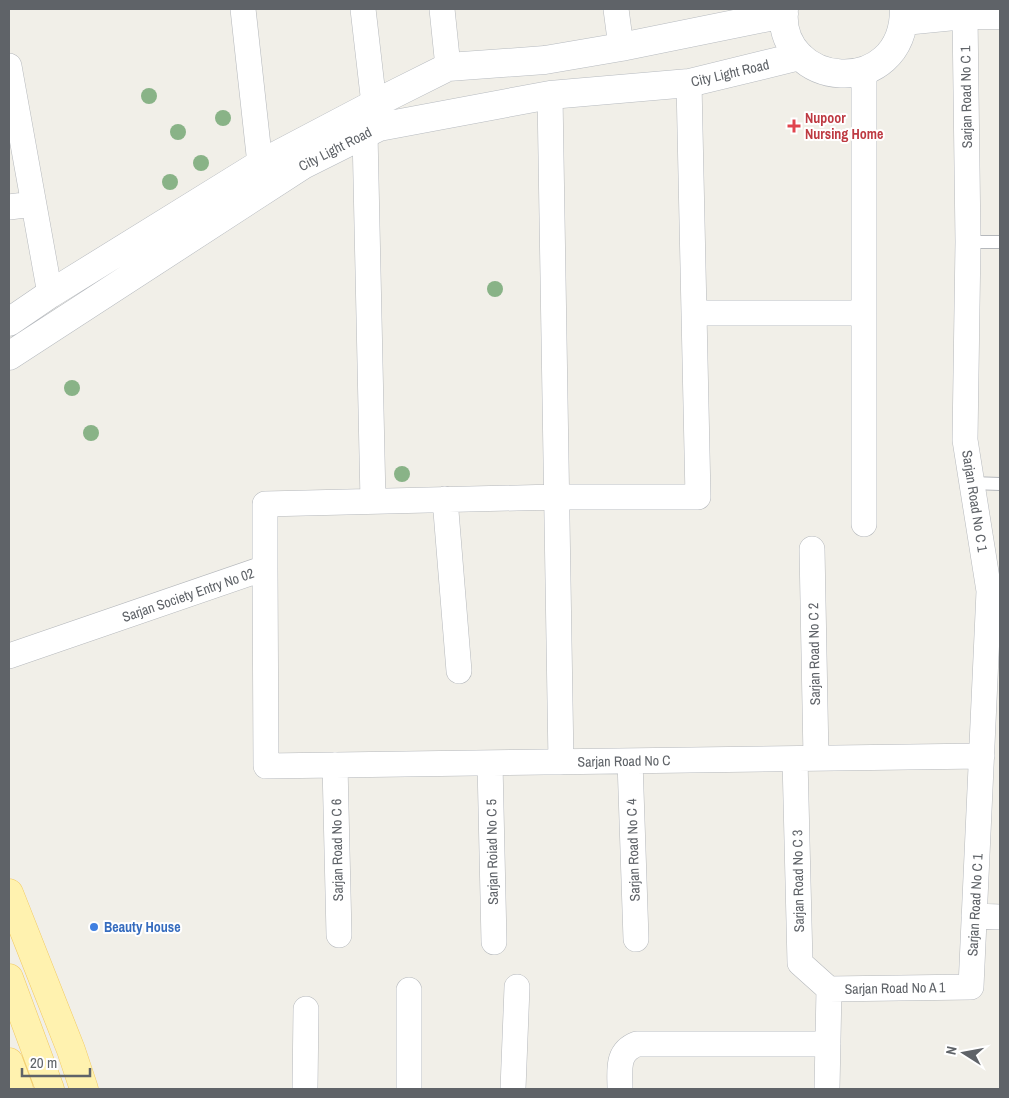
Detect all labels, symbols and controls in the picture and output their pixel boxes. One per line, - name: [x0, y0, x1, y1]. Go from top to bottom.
- street label: Sarjan Road No C 1: [956, 45, 976, 149]
- street label: City Light Road: [689, 55, 771, 91]
- place label: Nupoor Nursing Home: [805, 109, 883, 143]
- marker: Nupoor Nursing Home: [787, 119, 801, 133]
- street label: City Light Road: [295, 123, 375, 175]
- street label: Sarjan Road No C 1: [958, 449, 992, 554]
- street label: Sarjan Society Entry No 02: [120, 564, 256, 626]
- street label: Sarjan Road No C 2: [804, 602, 824, 706]
- street label: Sarjan Road No C: [577, 751, 671, 771]
- street label: Sarjan Road No C 6: [327, 798, 347, 902]
- street label: Sarjan Road No C 4: [622, 798, 644, 902]
- street label: Sarjan Roiad No C 5: [482, 799, 502, 905]
- street label: Sarjan Road No C 3: [788, 829, 808, 933]
- street label: Sarjan Road No C 1: [963, 853, 987, 957]
- place label: Beauty House: [104, 918, 181, 936]
- marker: Beauty House: [88, 921, 100, 933]
- street label: Sarjan Road No A 1: [844, 978, 946, 998]
- north arrow: [939, 1028, 989, 1078]
- text: N: [942, 1045, 961, 1056]
- scale bar: [22, 1046, 90, 1078]
- text: 20 m: [30, 1052, 57, 1073]

